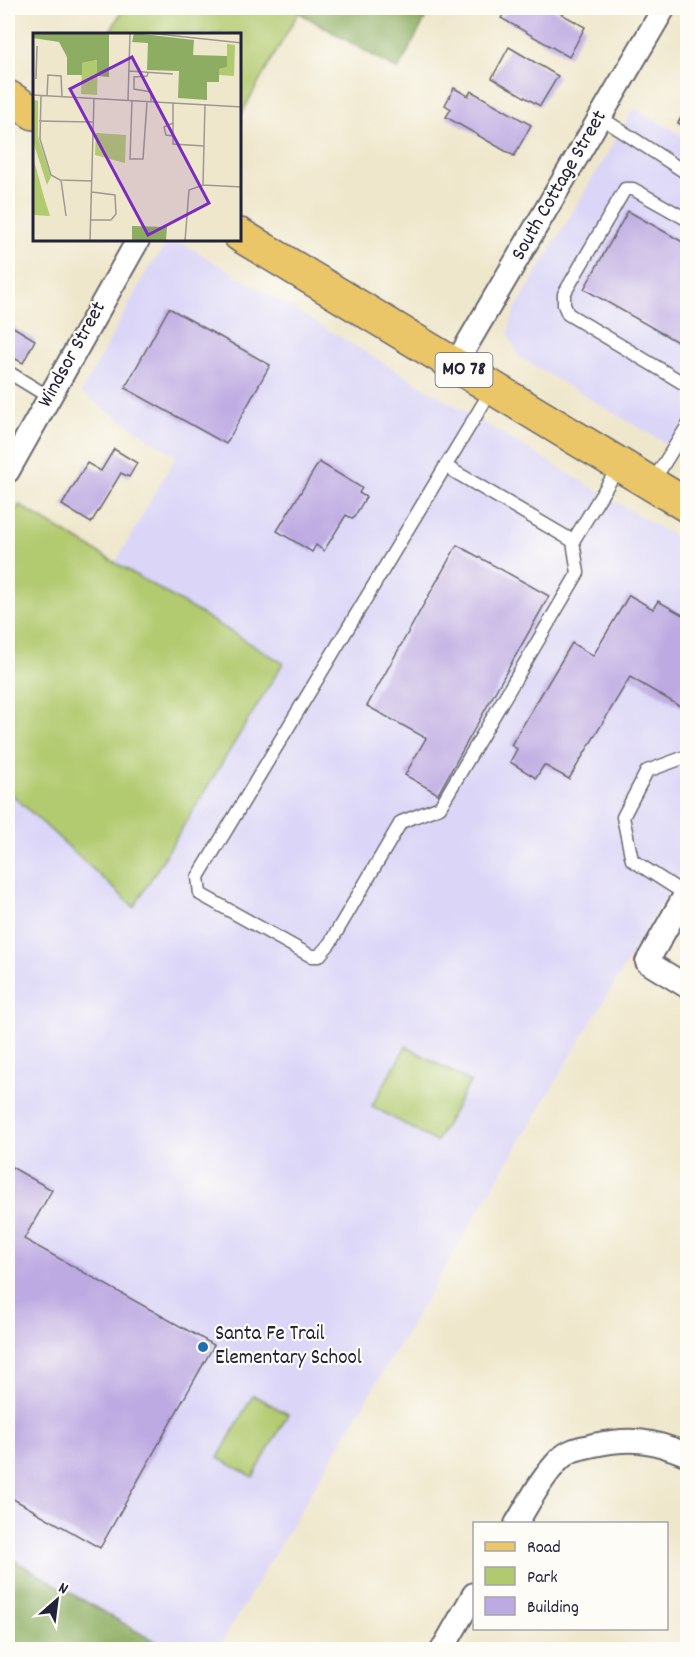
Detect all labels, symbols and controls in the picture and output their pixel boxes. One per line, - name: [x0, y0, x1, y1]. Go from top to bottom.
- inset map: [33, 33, 242, 242]
- street label: South Cottage Street: [505, 105, 615, 267]
- street label: Windsor Street: [31, 296, 115, 414]
- road number: MO 78: [436, 353, 492, 387]
- place label: Santa Fe Trail Elementary School: [215, 1320, 362, 1374]
- marker: Santa Fe Trail Elementary School: [196, 1340, 210, 1354]
- legend: [473, 1522, 668, 1630]
- text: Road: [527, 1536, 561, 1561]
- text: Park: [527, 1566, 558, 1591]
- north arrow: [27, 1570, 87, 1630]
- text: N: [54, 1577, 72, 1601]
- text: Building: [527, 1596, 579, 1621]

